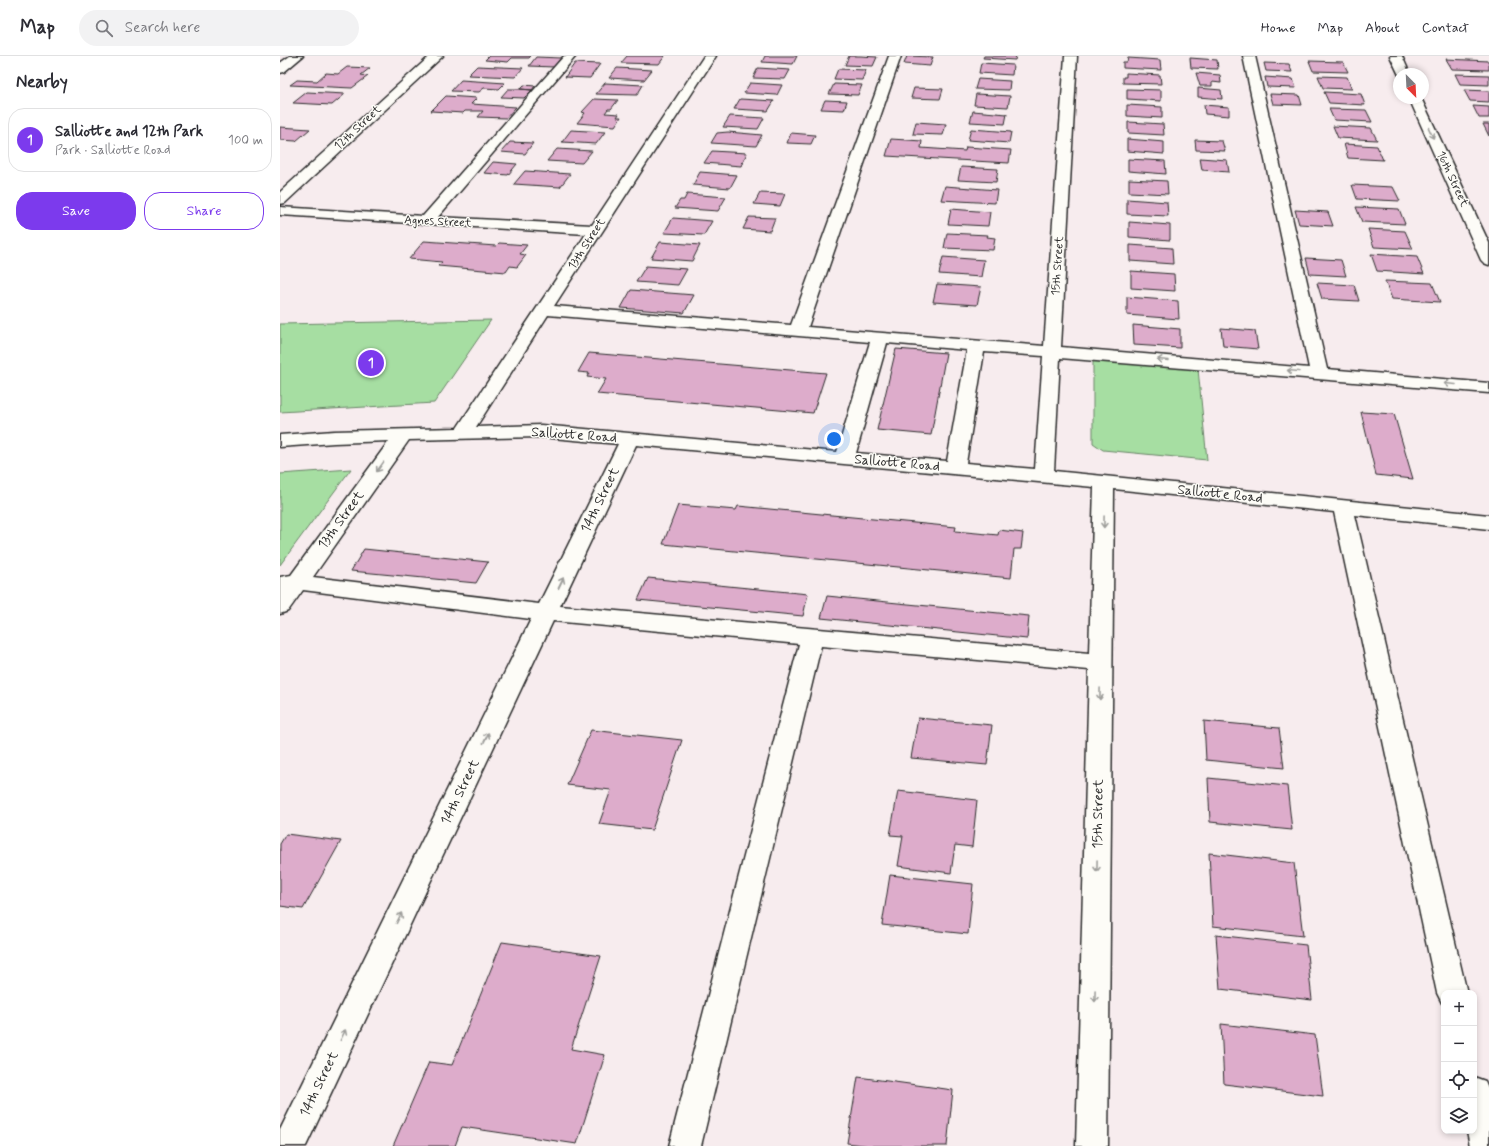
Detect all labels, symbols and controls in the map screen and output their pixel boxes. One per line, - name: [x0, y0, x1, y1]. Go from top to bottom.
- search box: [79, 10, 359, 46]
- text: Map: [20, 15, 55, 40]
- icon: search: [93, 17, 115, 39]
- text: Search here: [125, 18, 200, 38]
- text: Home: [1261, 19, 1295, 37]
- text: Map: [1317, 19, 1343, 37]
- text: About: [1365, 19, 1400, 37]
- text: Contact: [1422, 19, 1469, 37]
- north arrow: [1393, 68, 1429, 104]
- text: Nearby: [16, 71, 68, 93]
- street label: 12th Street: [331, 102, 385, 154]
- text: Salliotte and 12th Park: [55, 122, 203, 142]
- one-way arrow: [1428, 127, 1435, 139]
- text: 1: [27, 132, 33, 149]
- text: 100 m: [228, 132, 263, 149]
- text: Park · Salliotte Road: [55, 142, 171, 159]
- street label: 16th Street: [1432, 149, 1472, 209]
- button: Save: [16, 192, 136, 230]
- button: Share: [144, 192, 264, 230]
- street label: Agnes Street: [404, 212, 472, 232]
- street label: 13th Street: [564, 215, 610, 273]
- street label: 15th Street: [1048, 236, 1068, 296]
- pin: 1: [358, 348, 384, 378]
- one-way arrow: [1157, 357, 1170, 364]
- one-way arrow: [1287, 367, 1300, 375]
- one-way arrow: [1444, 381, 1457, 388]
- street label: Salliotte Road: [531, 423, 617, 447]
- your location: [824, 429, 844, 449]
- street label: Salliotte Road: [853, 450, 941, 476]
- one-way arrow: [376, 461, 384, 472]
- street label: 14th Street: [576, 464, 624, 536]
- street label: Salliotte Road: [1176, 481, 1264, 507]
- street label: 13th Street: [314, 487, 369, 553]
- one-way arrow: [1100, 515, 1108, 528]
- one-way arrow: [558, 577, 565, 589]
- one-way arrow: [1097, 687, 1104, 700]
- one-way arrow: [483, 732, 490, 744]
- street label: 14th Street: [436, 756, 484, 828]
- street label: 15th Street: [1088, 778, 1108, 849]
- one-way arrow: [1093, 859, 1101, 872]
- one-way arrow: [396, 912, 403, 924]
- one-way arrow: [1091, 989, 1098, 1002]
- map controls: [1441, 990, 1477, 1134]
- button: +: [1441, 990, 1477, 1026]
- button: −: [1441, 1026, 1477, 1062]
- one-way arrow: [340, 1030, 347, 1042]
- street label: 14th Street: [295, 1048, 343, 1120]
- button: locate: [1441, 1062, 1477, 1098]
- button: layers: [1441, 1098, 1477, 1134]

